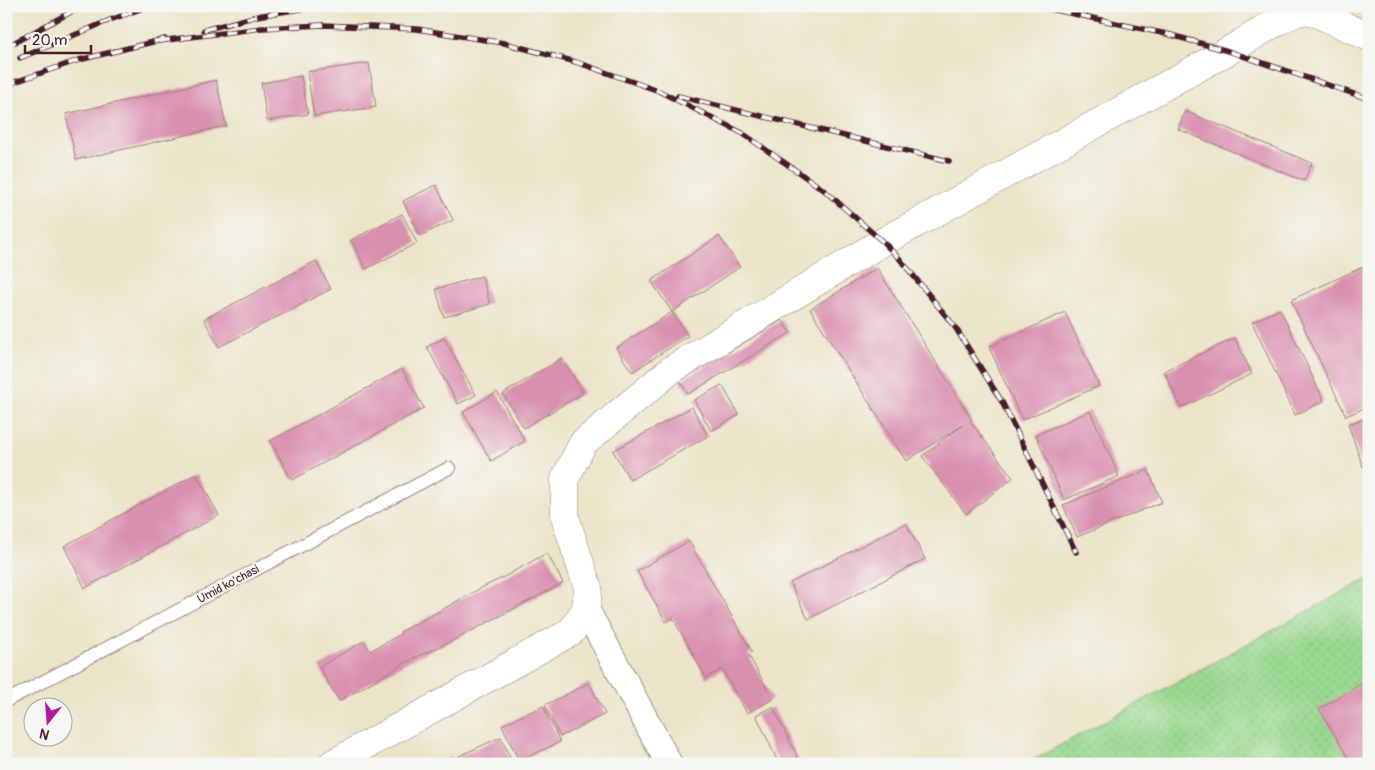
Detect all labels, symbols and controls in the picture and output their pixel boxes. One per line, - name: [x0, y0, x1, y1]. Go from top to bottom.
- scale bar: [25, 22, 91, 54]
- text: 20 m: [32, 31, 67, 50]
- street label: Umid ko'chasi: [195, 562, 262, 607]
- north arrow: [22, 698, 72, 748]
- text: N: [37, 724, 51, 743]

